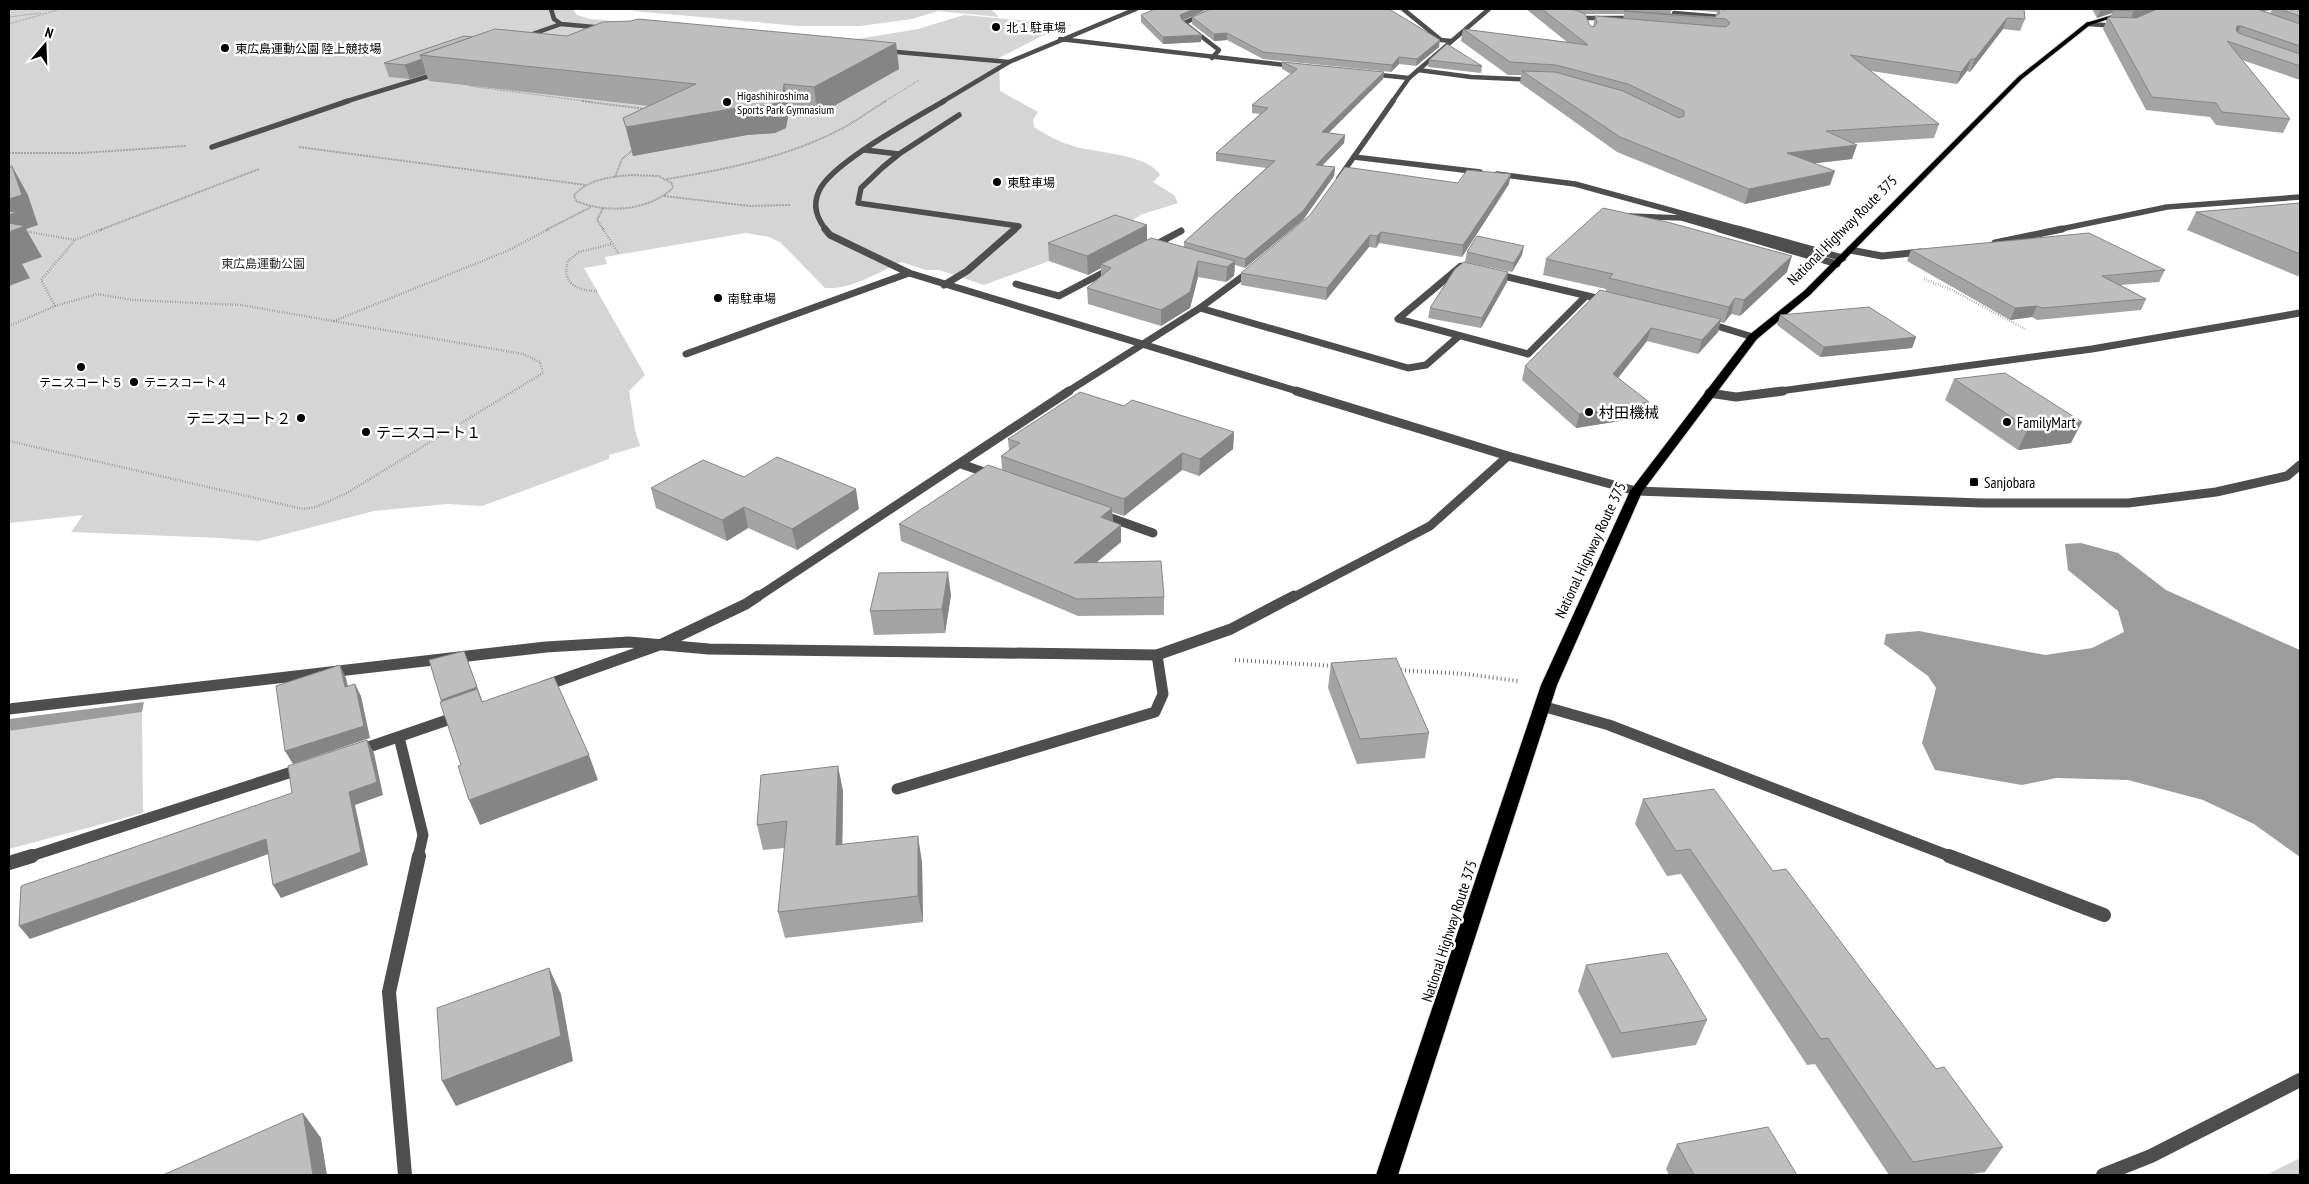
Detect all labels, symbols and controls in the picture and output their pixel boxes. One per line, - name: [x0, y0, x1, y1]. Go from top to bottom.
- north arrow: [20, 20, 70, 70]
- place label: 北１駐車場: [1006, 20, 1066, 35]
- marker: 北１駐車場: [990, 21, 1002, 33]
- text: N: [43, 23, 56, 42]
- place label: 東広島運動公園 陸上競技場: [235, 41, 382, 56]
- marker: 東広島運動公園 陸上競技場: [219, 42, 231, 54]
- place label: Higashihiroshima Sports Park Gymnasium: [737, 88, 834, 117]
- marker: Higashihiroshima Sports Park Gymnasium: [721, 96, 733, 108]
- street label: National Highway Route 375: [1783, 171, 1901, 289]
- place label: 東駐車場: [1007, 175, 1055, 190]
- marker: 東駐車場: [991, 176, 1003, 188]
- park label: 東広島運動公園: [221, 256, 305, 271]
- place label: 南駐車場: [728, 291, 776, 306]
- marker: 南駐車場: [712, 292, 724, 304]
- marker: テニスコート５: [75, 361, 87, 373]
- place label: テニスコート５: [39, 375, 123, 390]
- place label: テニスコート４: [144, 375, 228, 390]
- marker: テニスコート４: [128, 376, 140, 388]
- place label: 村田機械: [1599, 403, 1659, 422]
- marker: 村田機械: [1583, 406, 1595, 418]
- place label: テニスコート２: [186, 409, 291, 428]
- marker: テニスコート２: [295, 412, 307, 424]
- place label: FamilyMart: [2017, 413, 2076, 432]
- marker: FamilyMart: [2001, 416, 2013, 428]
- place label: テニスコート１: [376, 423, 481, 442]
- marker: テニスコート１: [360, 426, 372, 438]
- place label: Sanjobara: [1984, 473, 2035, 492]
- marker: Sanjobara: [1968, 476, 1980, 488]
- street label: National Highway Route 375: [1550, 479, 1630, 621]
- street label: National Highway Route 375: [1417, 858, 1481, 1004]

